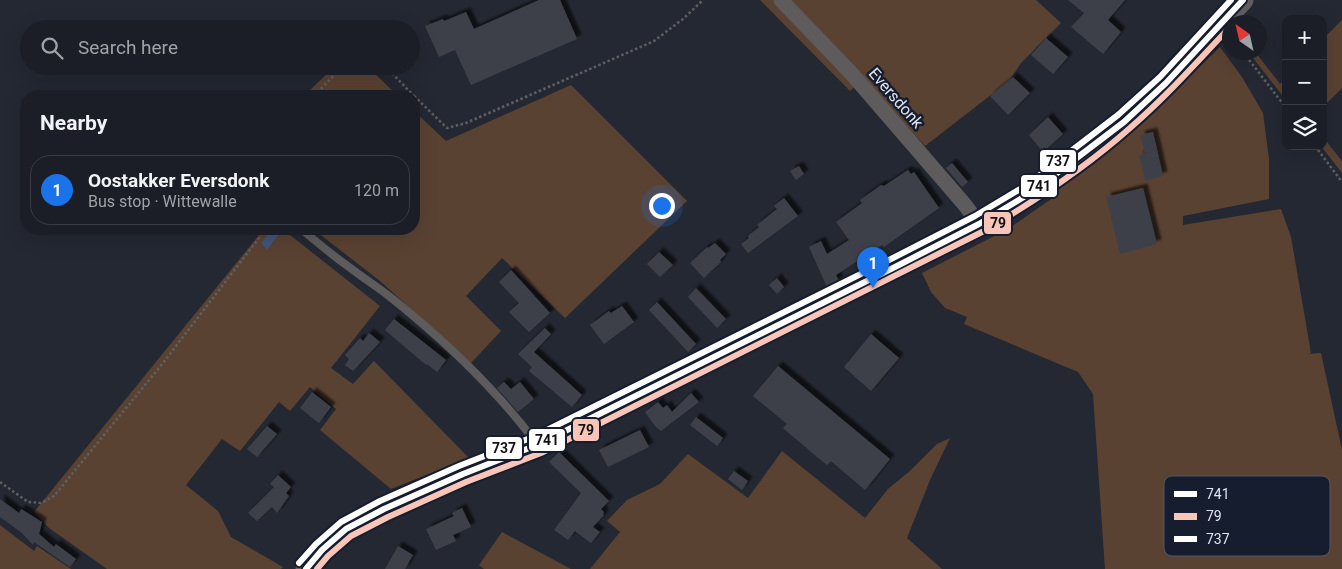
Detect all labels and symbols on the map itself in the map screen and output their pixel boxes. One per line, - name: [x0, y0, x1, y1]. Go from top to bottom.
- north arrow: [1222, 15, 1267, 60]
- street label: Eversdonk: [865, 64, 928, 133]
- line badge: 737: [1039, 149, 1077, 173]
- text: 737: [1046, 153, 1070, 169]
- line badge: 741: [1020, 174, 1058, 198]
- text: 741: [1027, 178, 1051, 194]
- your location: [649, 193, 675, 219]
- line badge: 79: [983, 211, 1012, 235]
- text: 79: [990, 215, 1006, 231]
- pin: 1: [857, 247, 889, 288]
- line badge: 79: [572, 418, 600, 442]
- text: 79: [578, 422, 594, 438]
- line badge: 741: [528, 428, 566, 452]
- text: 741: [535, 432, 559, 448]
- line badge: 737: [485, 436, 523, 460]
- text: 737: [492, 440, 516, 456]
- legend: [1164, 476, 1330, 556]
- text: 741: [1206, 486, 1230, 502]
- text: 79: [1206, 508, 1222, 524]
- text: 737: [1206, 531, 1230, 547]

